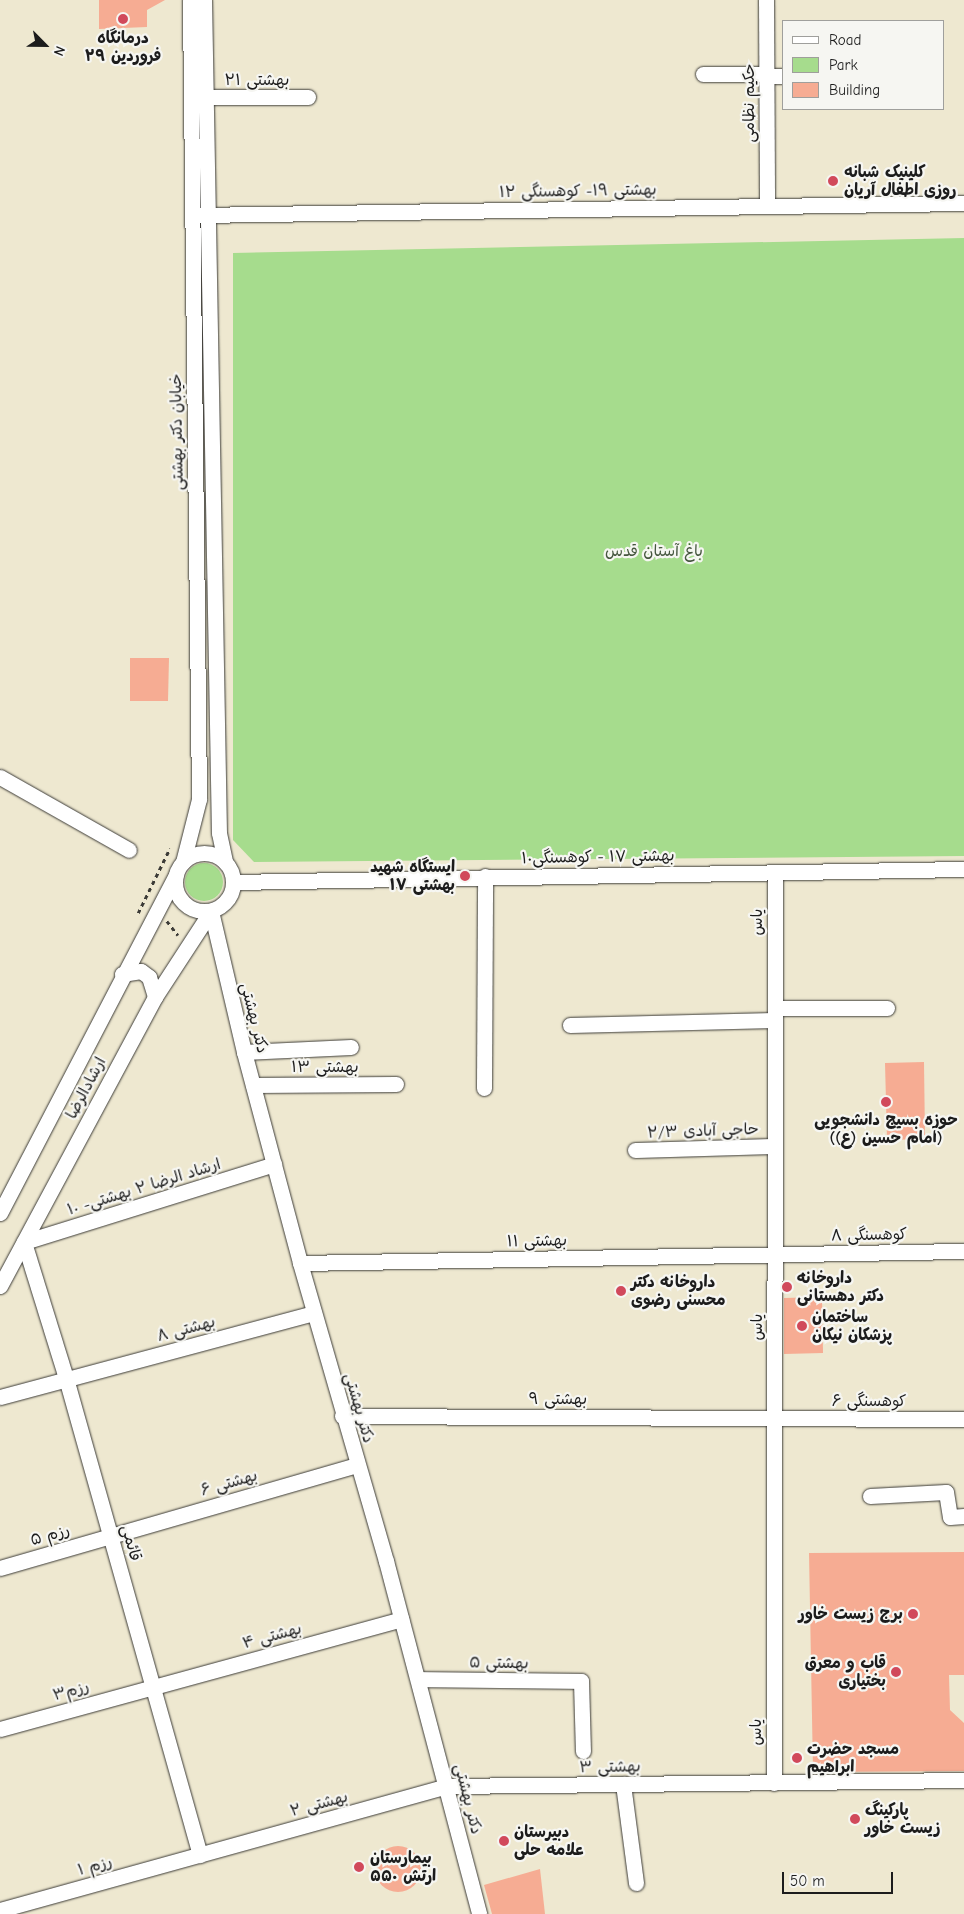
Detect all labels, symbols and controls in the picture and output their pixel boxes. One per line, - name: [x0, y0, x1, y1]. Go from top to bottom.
- marker: درمانگاه ۲۹ فروردین: [116, 12, 130, 26]
- north arrow: [20, 20, 70, 70]
- legend: [782, 20, 944, 110]
- place label: درمانگاه ۲۹ فروردین: [85, 28, 161, 66]
- text: Road: [829, 31, 861, 49]
- text: N: [50, 44, 69, 59]
- text: Park: [829, 56, 858, 74]
- street label: حکیم نظامی: [739, 64, 759, 142]
- street label: بهشتی ۲۱: [225, 70, 289, 90]
- text: Building: [829, 81, 880, 99]
- place label: کلینیک شبانه روزی اطفال آریان: [844, 162, 956, 200]
- marker: کلینیک شبانه روزی اطفال آریان: [826, 174, 840, 188]
- street label: بهشتی ۱۹- کوهسنگی ۱۲: [499, 180, 657, 202]
- street label: خیابان دکتر بهشتی: [166, 373, 188, 491]
- park label: باغ آستان قدس: [605, 541, 703, 561]
- street label: بهشتی ۱۷ - کوهسنگی۱۰: [521, 846, 675, 868]
- place label: ایستگاه شهید بهشتی ۱۷: [370, 857, 455, 895]
- marker: ایستگاه شهید بهشتی ۱۷: [459, 870, 471, 882]
- street label: یاس: [747, 908, 767, 936]
- street label: دکتر بهشتی: [236, 981, 272, 1055]
- street label: ارشادالرضا: [62, 1054, 110, 1122]
- street label: بهشتی ۱۳: [291, 1057, 359, 1077]
- marker: حوزه بسیج دانشجویی (امام حسین (ع)): [880, 1096, 892, 1108]
- place label: حوزه بسیج دانشجویی (امام حسین (ع)): [814, 1110, 958, 1148]
- street label: حاجی آبادی ۲/۳: [647, 1119, 759, 1143]
- street label: ارشاد الرضا ۲ بهشتی- ۱۰: [65, 1155, 223, 1219]
- street label: کوهسنگی ۸: [831, 1225, 907, 1245]
- street label: بهشتی ۱۱: [507, 1231, 567, 1251]
- place label: داروخانه دکتر دهستانی: [797, 1268, 884, 1306]
- place label: داروخانه دکتر محسنی رضوی: [631, 1272, 726, 1310]
- marker: داروخانه دکتر دهستانی: [781, 1281, 793, 1293]
- marker: داروخانه دکتر محسنی رضوی: [615, 1285, 627, 1297]
- place label: ساختمان پزشکان نیکان: [812, 1307, 892, 1345]
- street label: بهشتی ۸: [155, 1312, 217, 1346]
- street label: یاس: [747, 1313, 767, 1341]
- marker: ساختمان پزشکان نیکان: [796, 1320, 808, 1332]
- street label: دکتر بهشتی: [340, 1371, 378, 1445]
- street label: بهشتی ۹: [529, 1389, 587, 1409]
- street label: کوهسنگی ۶: [832, 1391, 906, 1411]
- street label: بهشتی ۶: [198, 1466, 260, 1500]
- street label: رزم ۵: [28, 1520, 72, 1550]
- street label: قائمی: [117, 1523, 145, 1563]
- place label: برج زیست خاور: [799, 1604, 903, 1624]
- marker: برج زیست خاور: [907, 1608, 919, 1620]
- street label: بهشتی ۴: [240, 1619, 304, 1653]
- street label: بهشتی ۵: [469, 1653, 529, 1673]
- place label: قاب و معرق بختیاری: [805, 1653, 886, 1691]
- marker: قاب و معرق بختیاری: [890, 1666, 902, 1678]
- street label: رزم۳: [51, 1677, 91, 1705]
- street label: یاس: [746, 1718, 766, 1746]
- place label: مسجد حضرت ابراهیم: [807, 1739, 899, 1777]
- marker: مسجد حضرت ابراهیم: [791, 1752, 803, 1764]
- street label: بهشتی ۳: [579, 1757, 641, 1777]
- street label: دکتر بهشتی: [450, 1762, 486, 1836]
- street label: بهشتی ۲: [288, 1787, 350, 1821]
- place label: پارکینگ زیست خاور: [865, 1800, 940, 1838]
- marker: پارکینگ زیست خاور: [849, 1813, 861, 1825]
- place label: دبیرستان علامه حلی: [514, 1822, 585, 1860]
- marker: دبیرستان علامه حلی: [498, 1835, 510, 1847]
- place label: بیمارستان ۵۵۰ ارتش: [370, 1848, 436, 1886]
- street label: رزم ۱: [76, 1852, 114, 1880]
- marker: بیمارستان ۵۵۰ ارتش: [352, 1860, 366, 1874]
- scale bar: [784, 1862, 895, 1894]
- text: 50 m: [790, 1872, 825, 1890]

